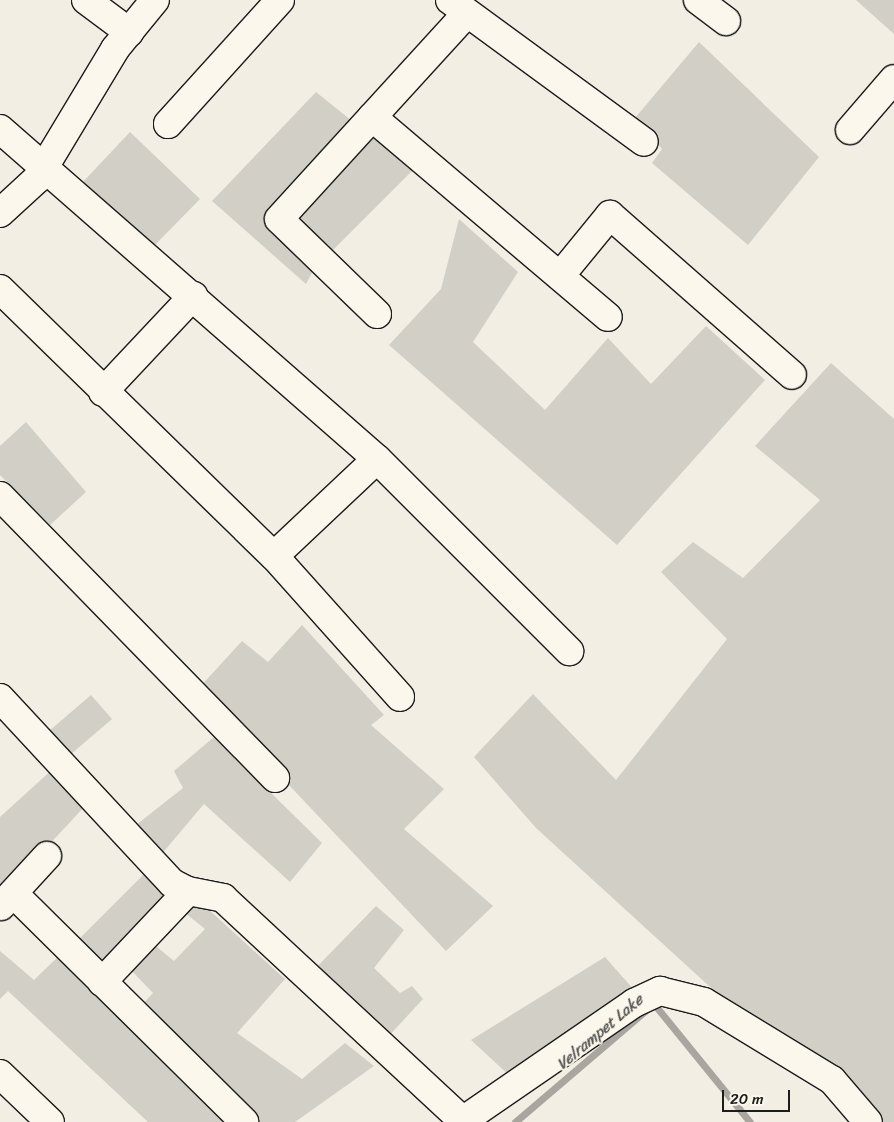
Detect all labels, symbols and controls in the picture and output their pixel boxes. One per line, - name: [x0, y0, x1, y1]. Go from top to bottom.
- water label: Velrampet Lake: [553, 990, 647, 1074]
- scale bar: [724, 1080, 792, 1112]
- text: 20 m: [730, 1086, 764, 1112]

